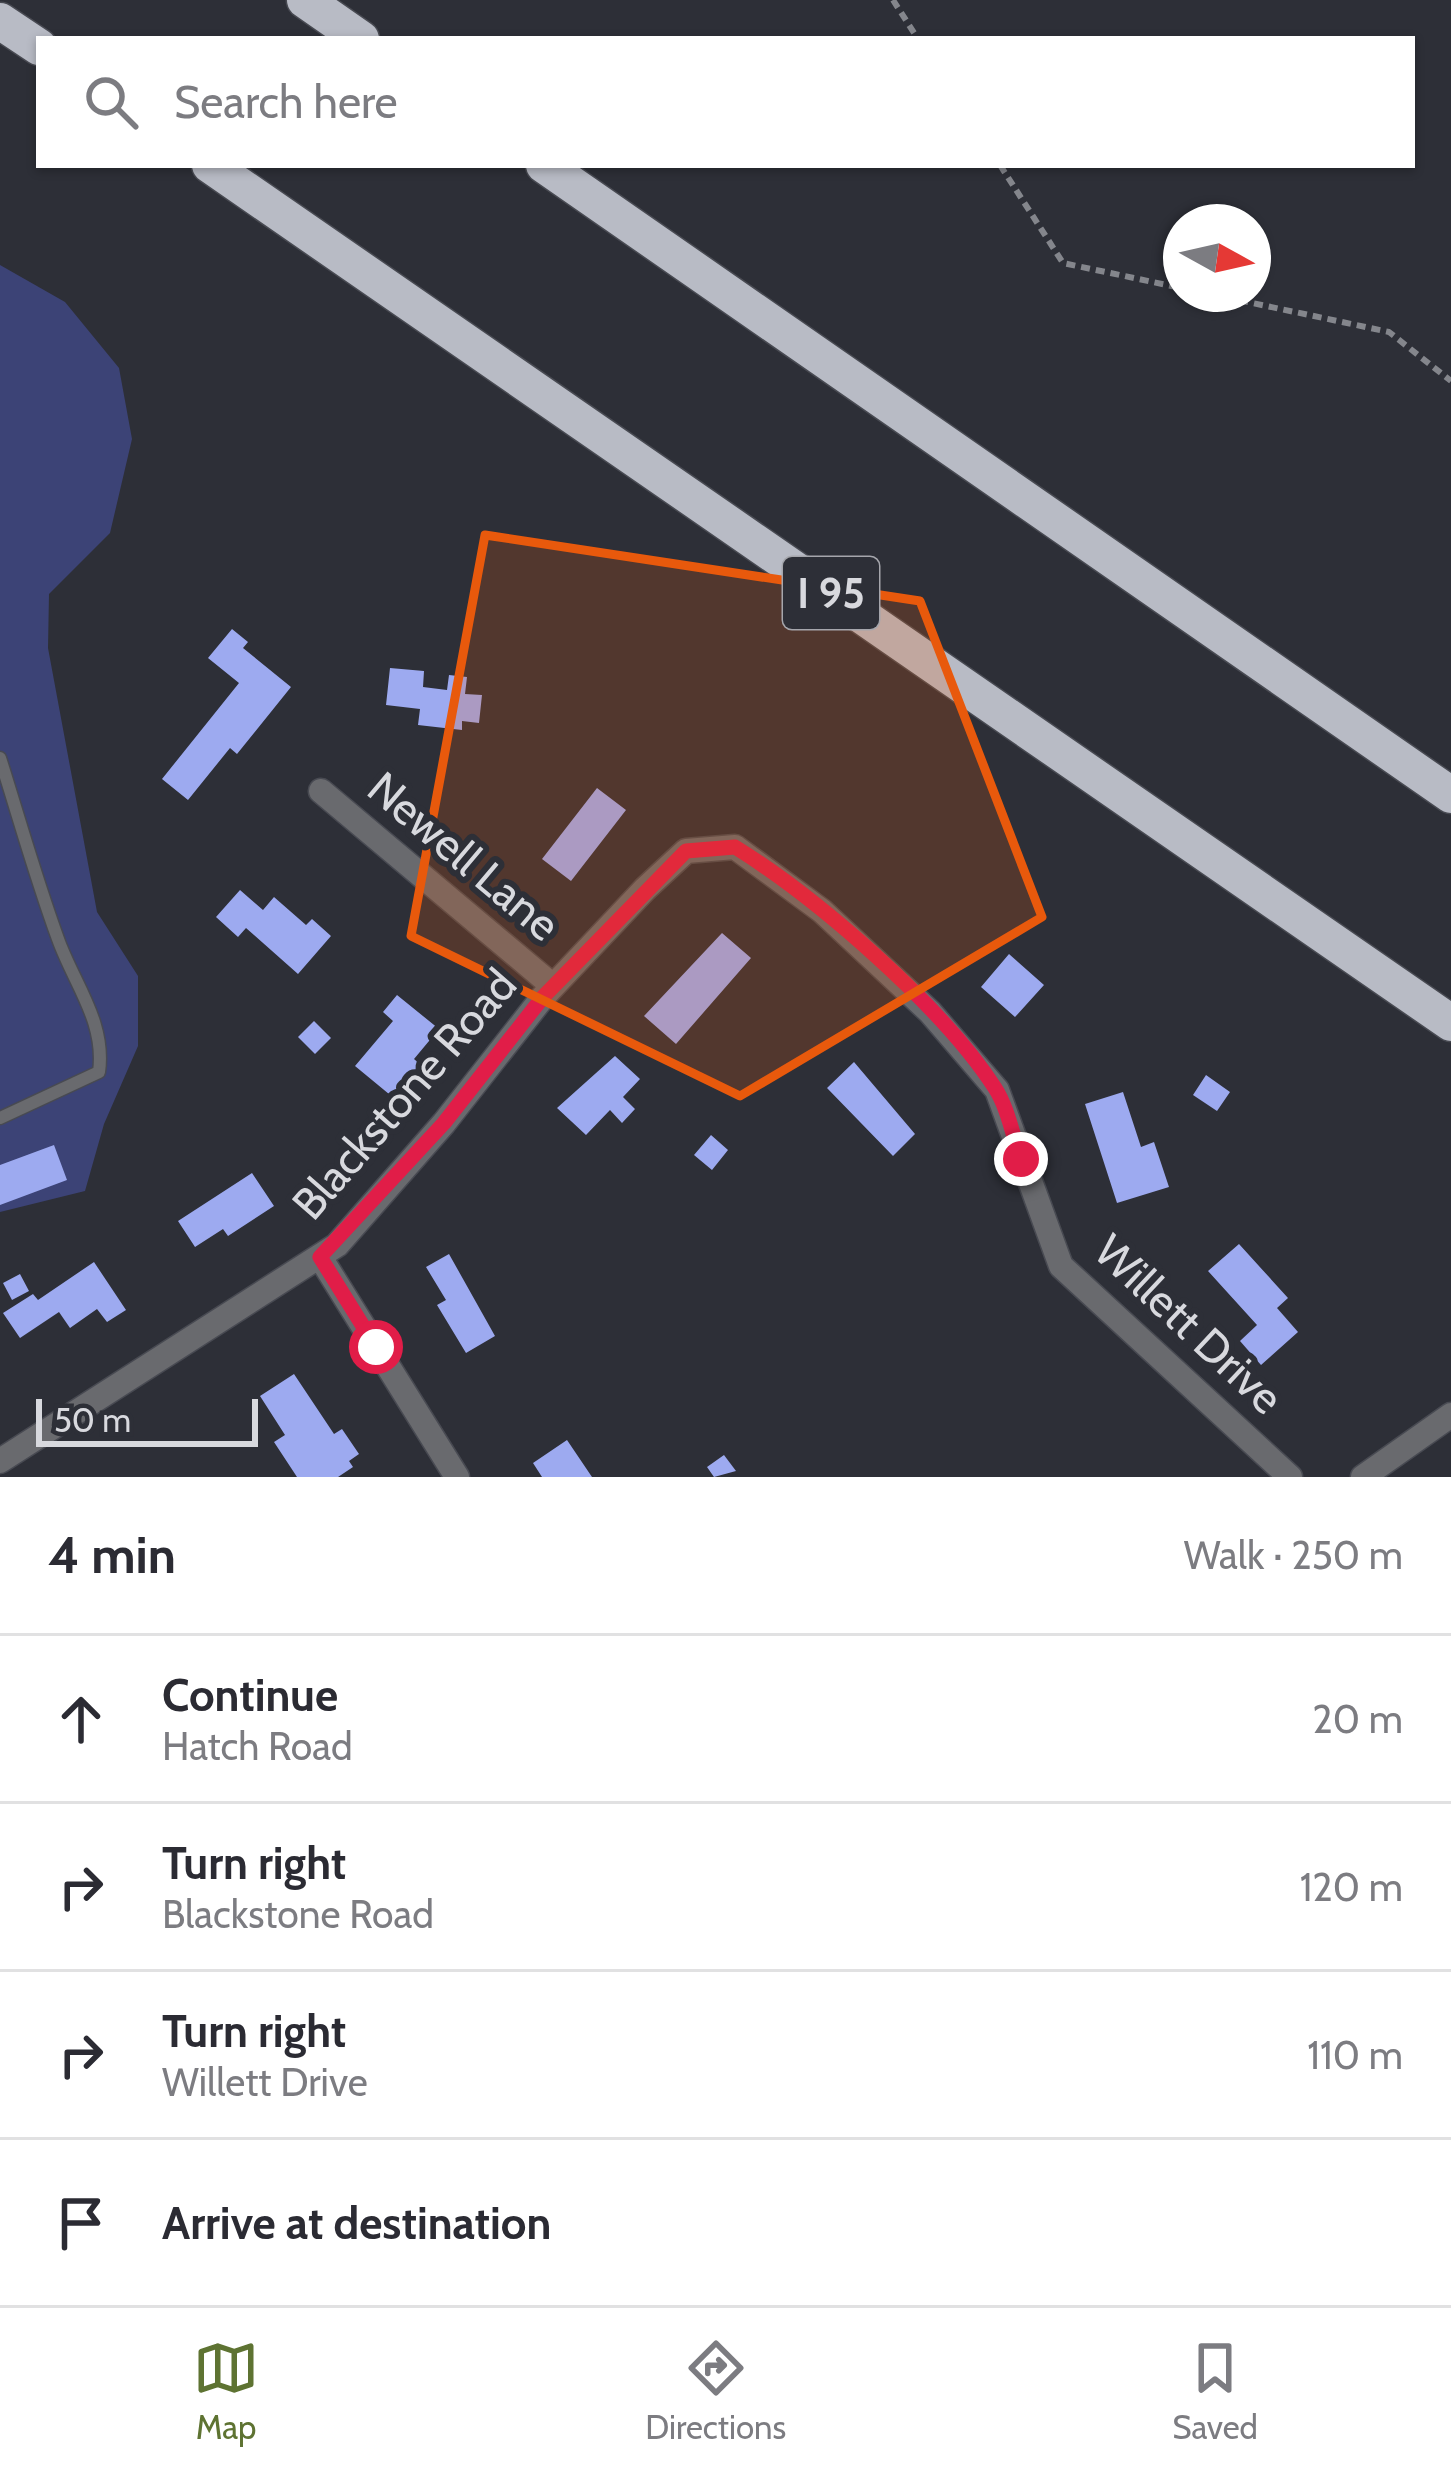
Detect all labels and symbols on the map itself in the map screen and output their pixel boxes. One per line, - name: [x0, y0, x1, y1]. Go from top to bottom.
- north arrow: [1163, 204, 1271, 312]
- road number: I 95: [783, 557, 879, 629]
- street label: Newell Lane: [357, 760, 571, 952]
- street label: Blackstone Road: [281, 958, 527, 1230]
- route end: [994, 1132, 1048, 1186]
- street label: Willett Drive: [1084, 1223, 1294, 1425]
- route start: [349, 1320, 403, 1374]
- scale bar: [36, 1393, 258, 1446]

